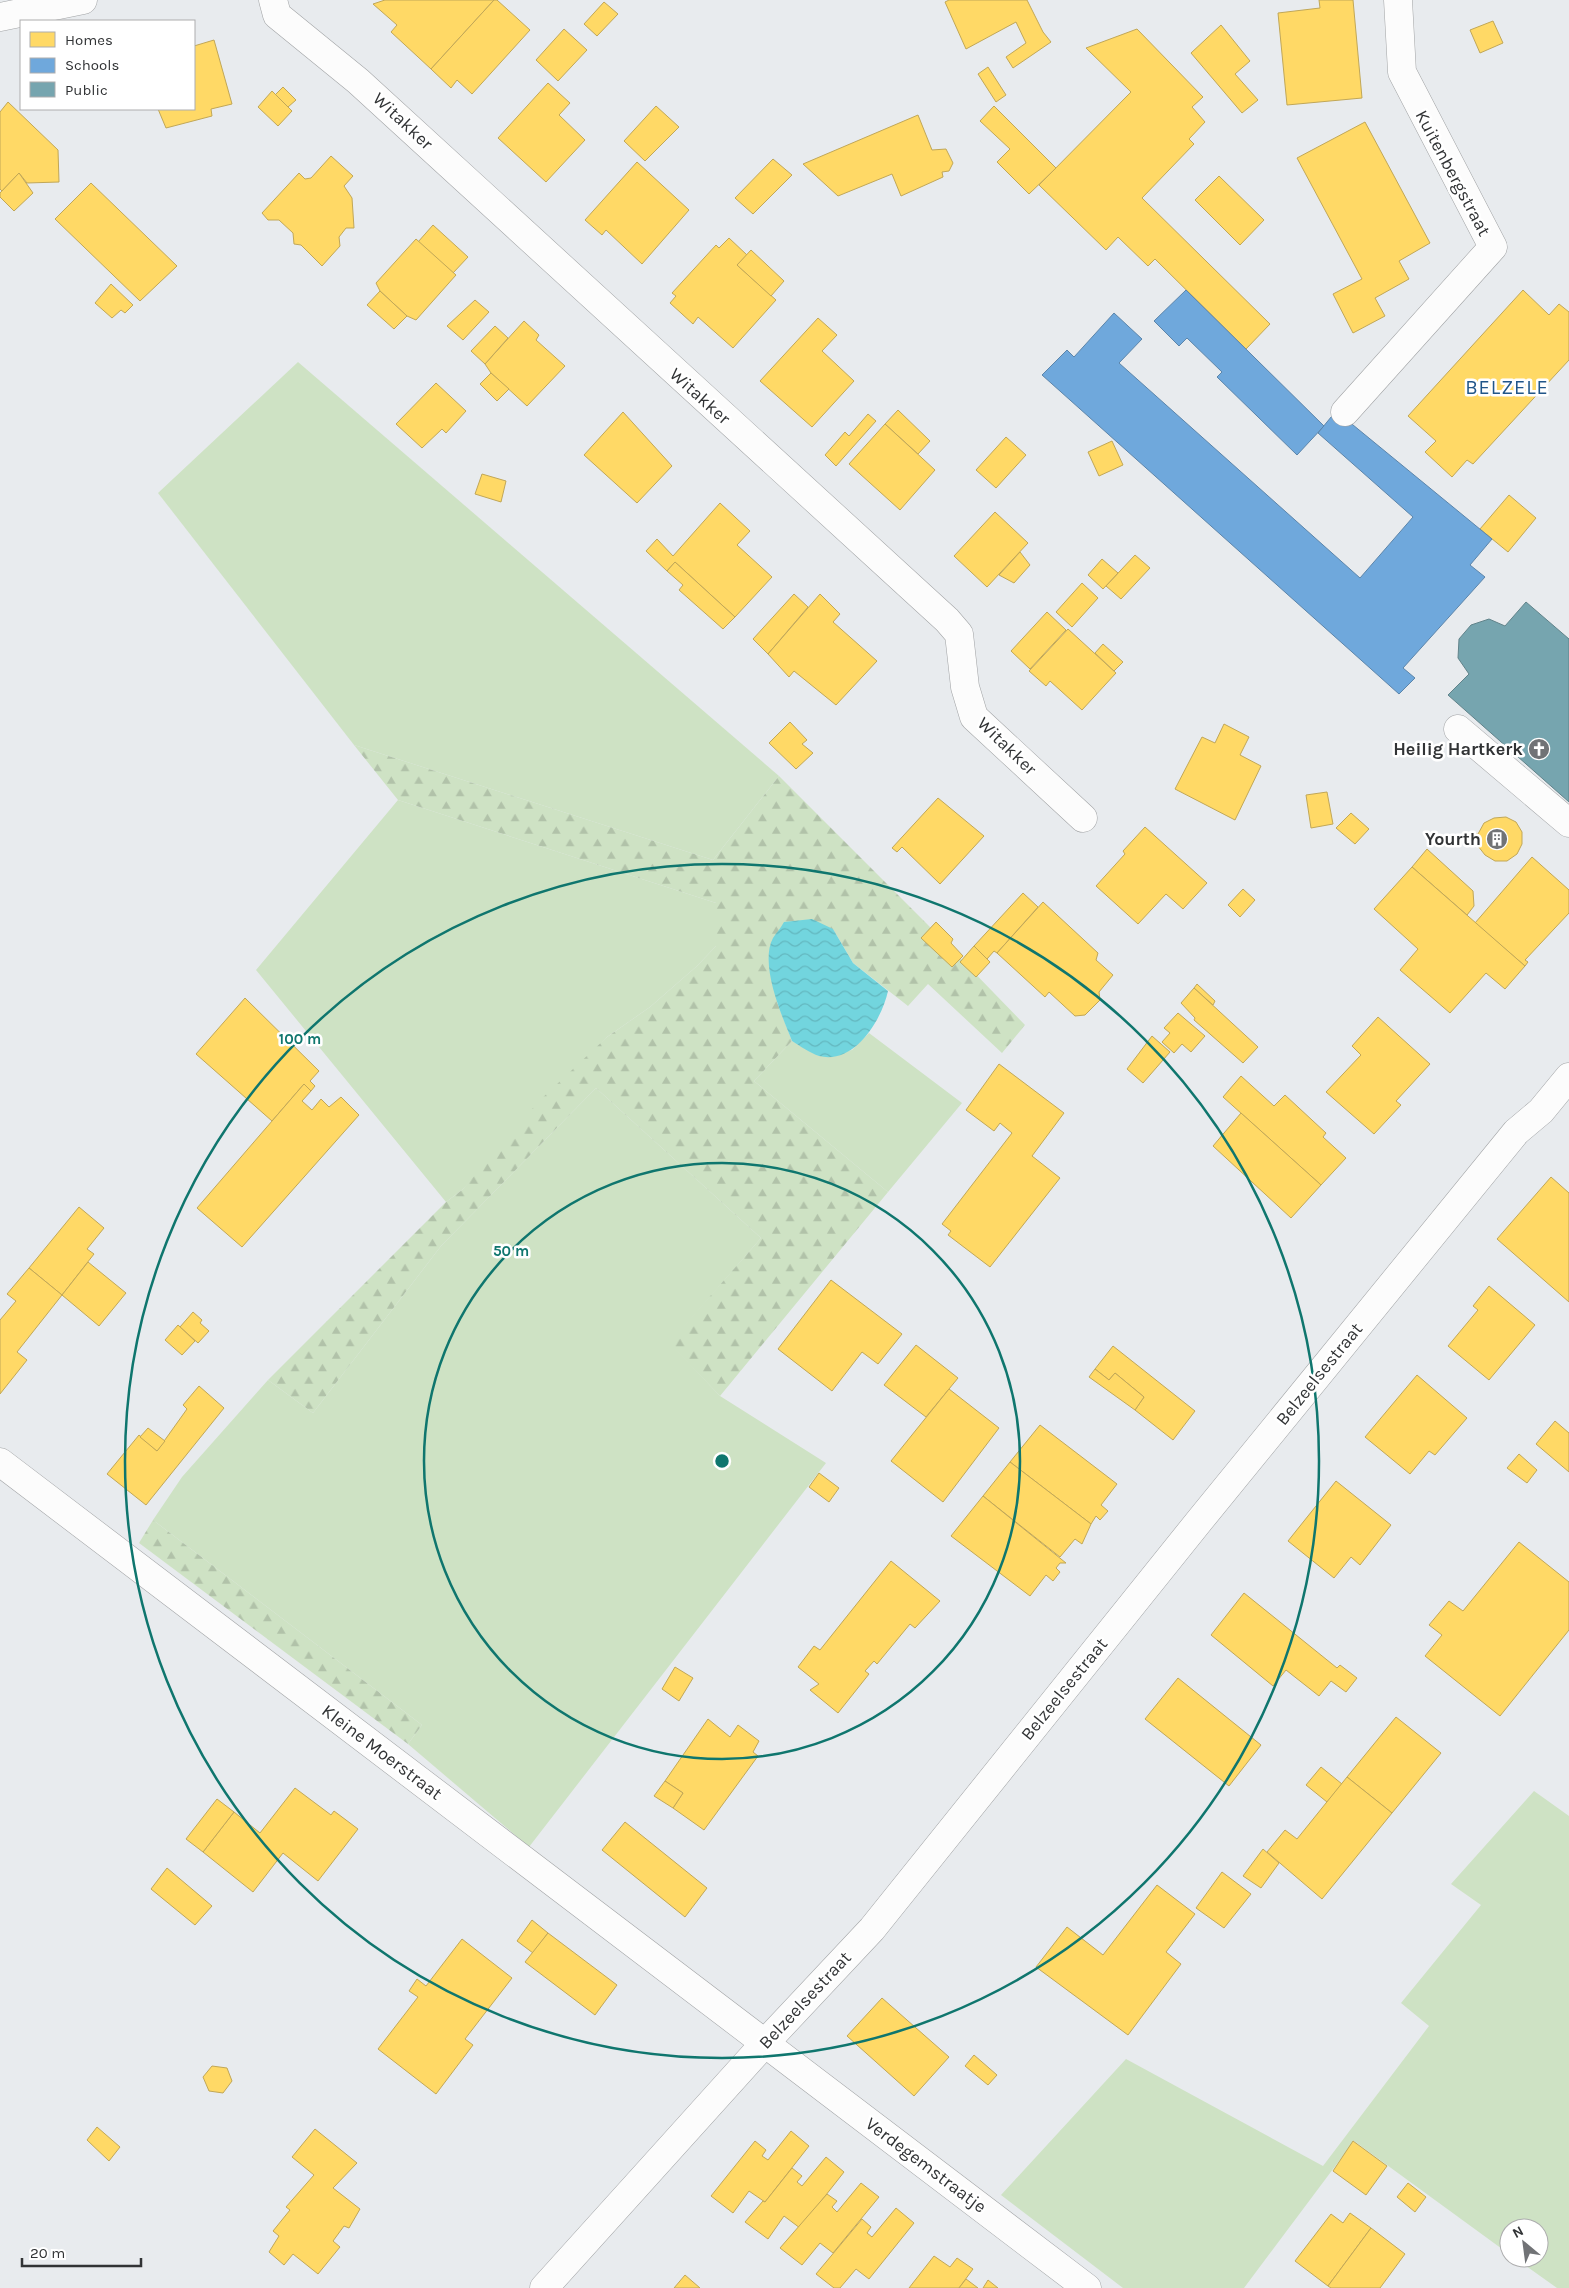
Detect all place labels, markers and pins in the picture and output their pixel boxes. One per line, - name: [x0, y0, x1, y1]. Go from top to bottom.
- church icon: Heilig Hartkerk: [1527, 737, 1551, 761]
- place label: Heilig Hartkerk: [1393, 738, 1523, 760]
- building icon: Yourth: [1485, 827, 1509, 851]
- place label: Yourth: [1425, 828, 1481, 850]
- centre of rings: [713, 1452, 731, 1470]

